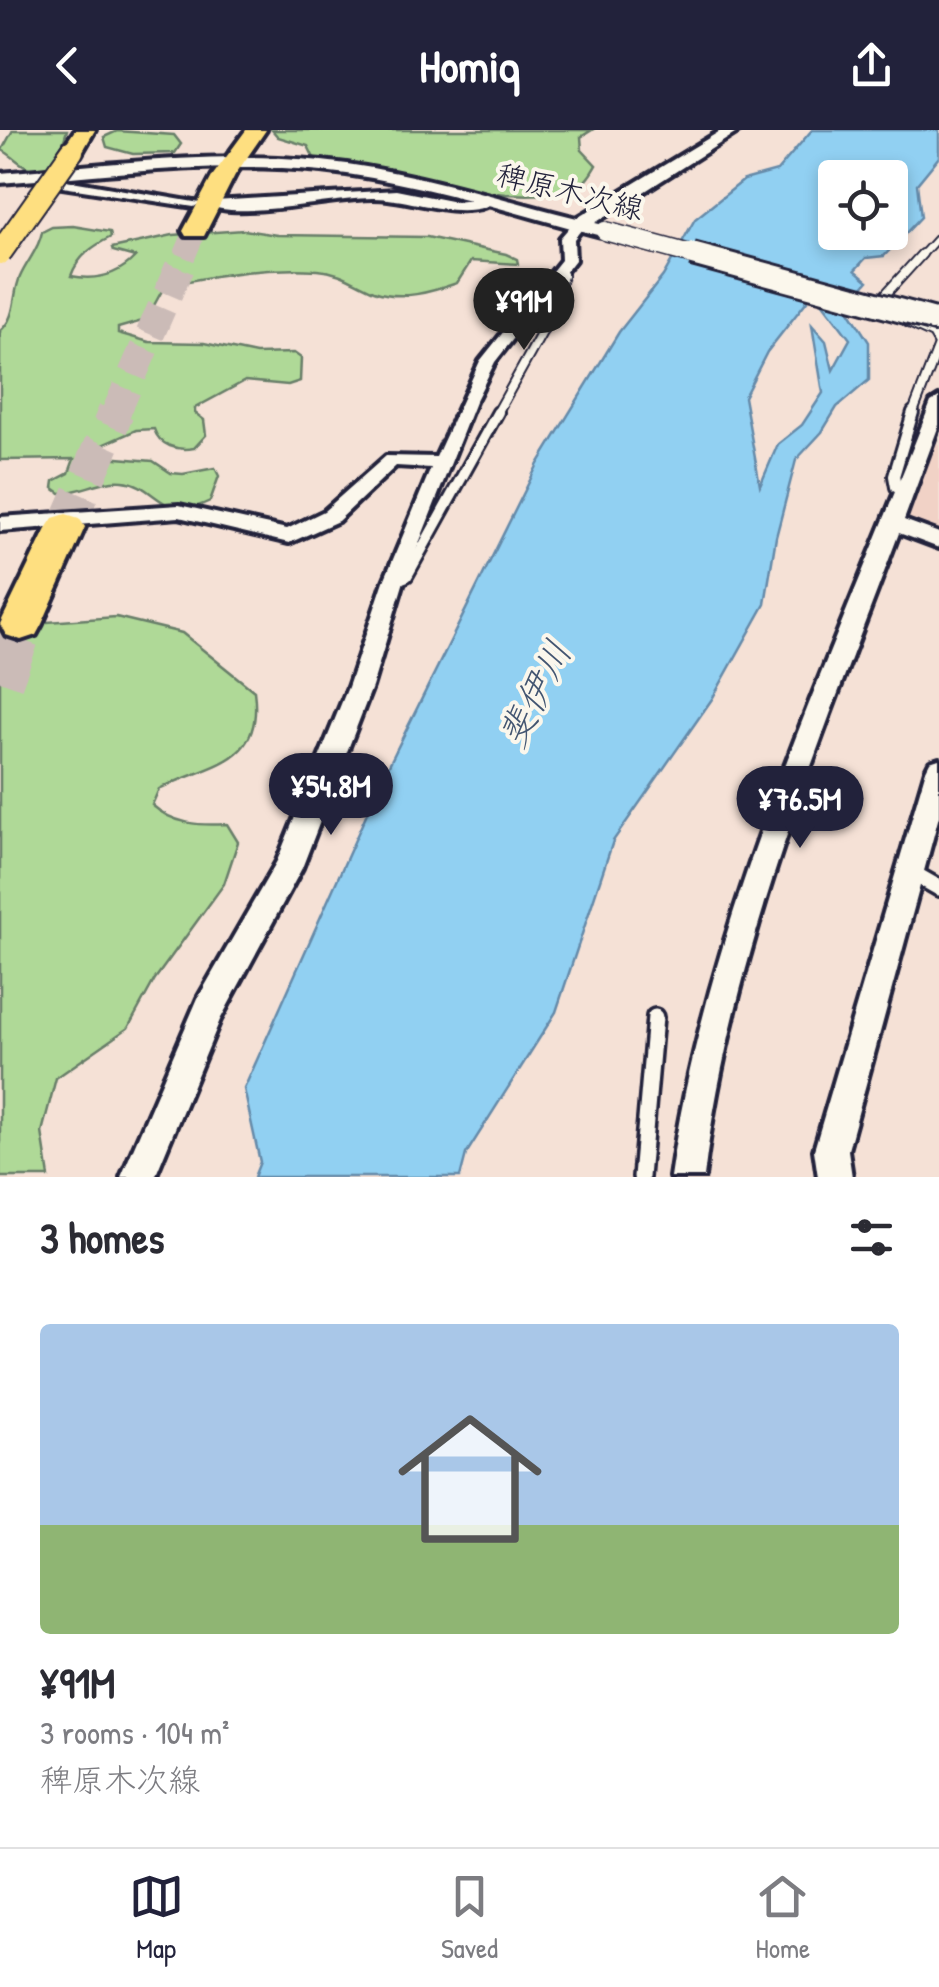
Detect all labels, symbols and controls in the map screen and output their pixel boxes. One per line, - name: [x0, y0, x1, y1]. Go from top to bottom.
- text: Homiq: [419, 35, 520, 96]
- icon: back: [40, 38, 95, 93]
- icon: share: [844, 38, 899, 93]
- street label: 稗原木次線: [493, 153, 648, 229]
- map controls: [818, 160, 908, 250]
- button: locate: [818, 160, 908, 250]
- pin: ¥91M: [465, 268, 583, 353]
- text: ¥91M: [495, 279, 553, 322]
- water label: 斐伊川: [485, 631, 583, 756]
- pin: ¥54.8M: [250, 753, 412, 838]
- text: ¥54.8M: [291, 764, 371, 807]
- pin: ¥76.5M: [719, 766, 881, 851]
- text: ¥76.5M: [759, 777, 841, 820]
- text: 3 homes: [40, 1209, 165, 1266]
- icon: filters: [844, 1210, 899, 1265]
- icon: home: [380, 1389, 560, 1569]
- text: ¥91M: [40, 1654, 115, 1711]
- text: 3 rooms · 104 m²: [40, 1711, 229, 1754]
- text: 稗原木次線: [40, 1758, 200, 1801]
- tab: Map: [129, 1869, 184, 1967]
- tab: Saved: [441, 1869, 498, 1967]
- tab: Home: [755, 1869, 810, 1967]

